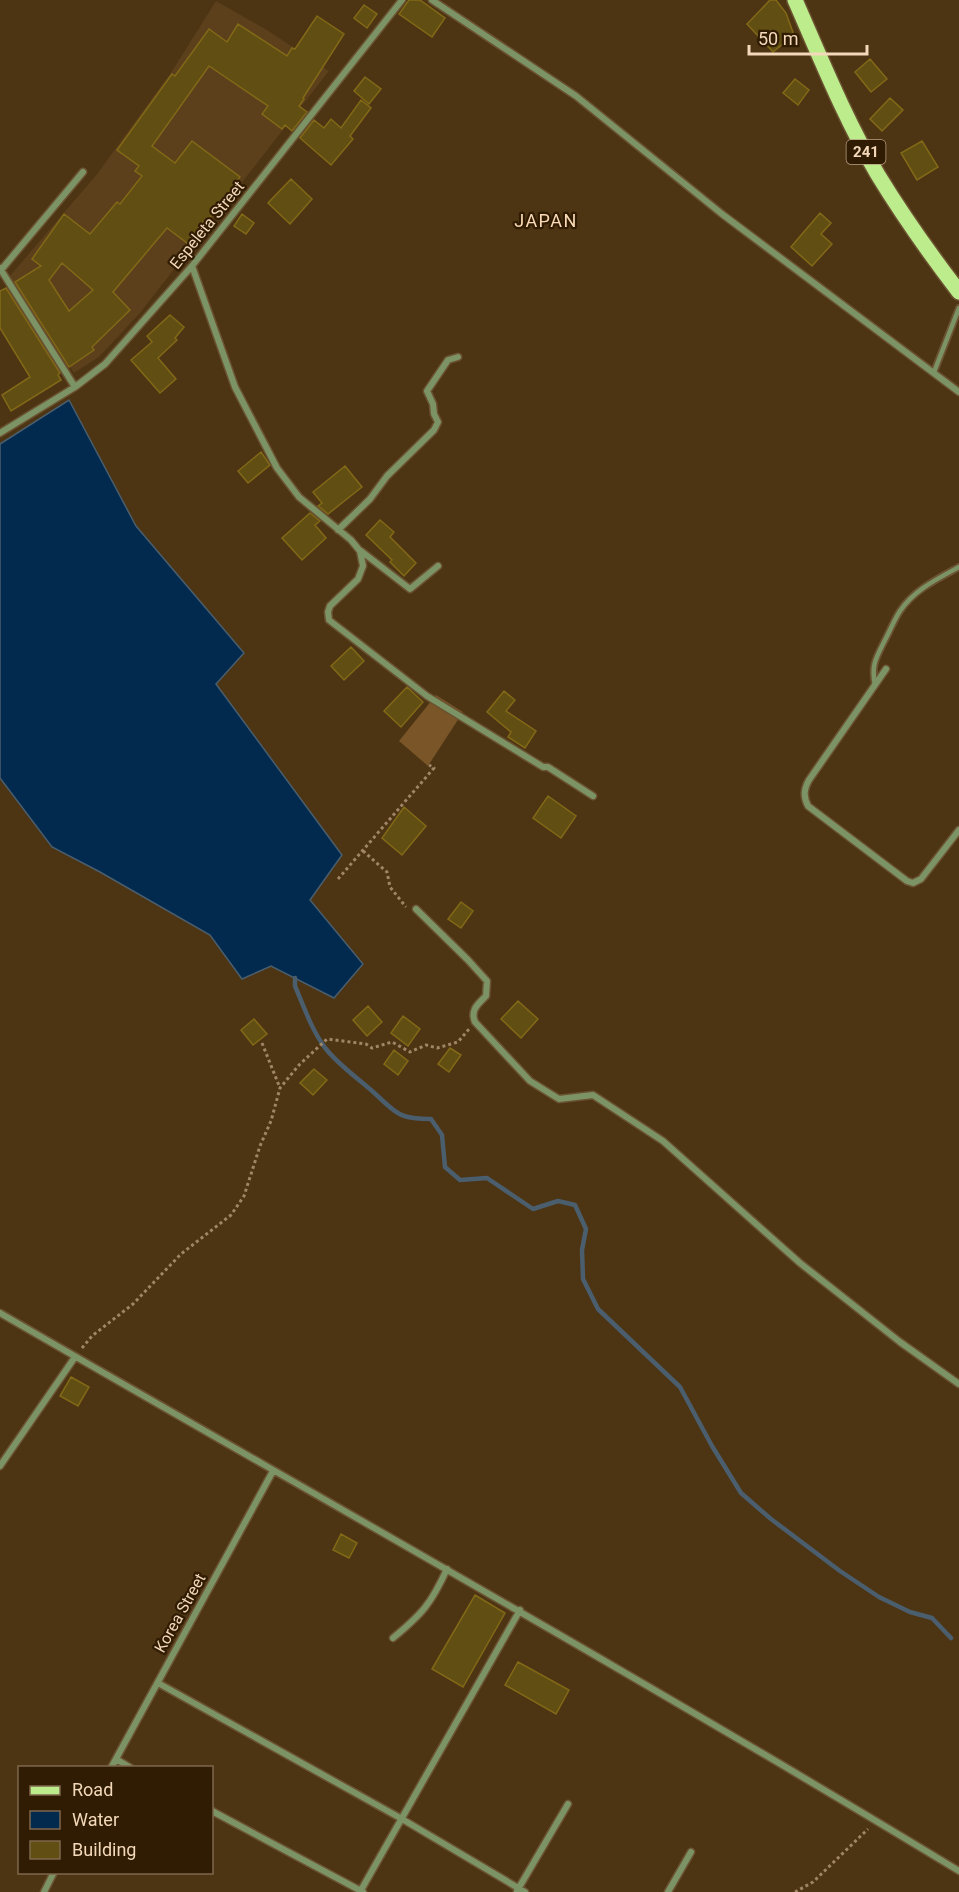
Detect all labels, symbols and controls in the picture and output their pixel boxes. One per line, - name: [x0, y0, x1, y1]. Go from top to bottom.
- scale bar: [749, 18, 868, 56]
- text: 50 m: [758, 28, 798, 49]
- road number: 241: [846, 140, 886, 164]
- street label: Espeleta Street: [166, 177, 248, 273]
- district label: JAPAN: [514, 210, 578, 231]
- street label: Korea Street: [150, 1570, 210, 1656]
- legend: [18, 1766, 213, 1874]
- text: Road: [72, 1779, 113, 1800]
- text: Water: [72, 1809, 119, 1830]
- text: Building: [72, 1839, 136, 1860]

